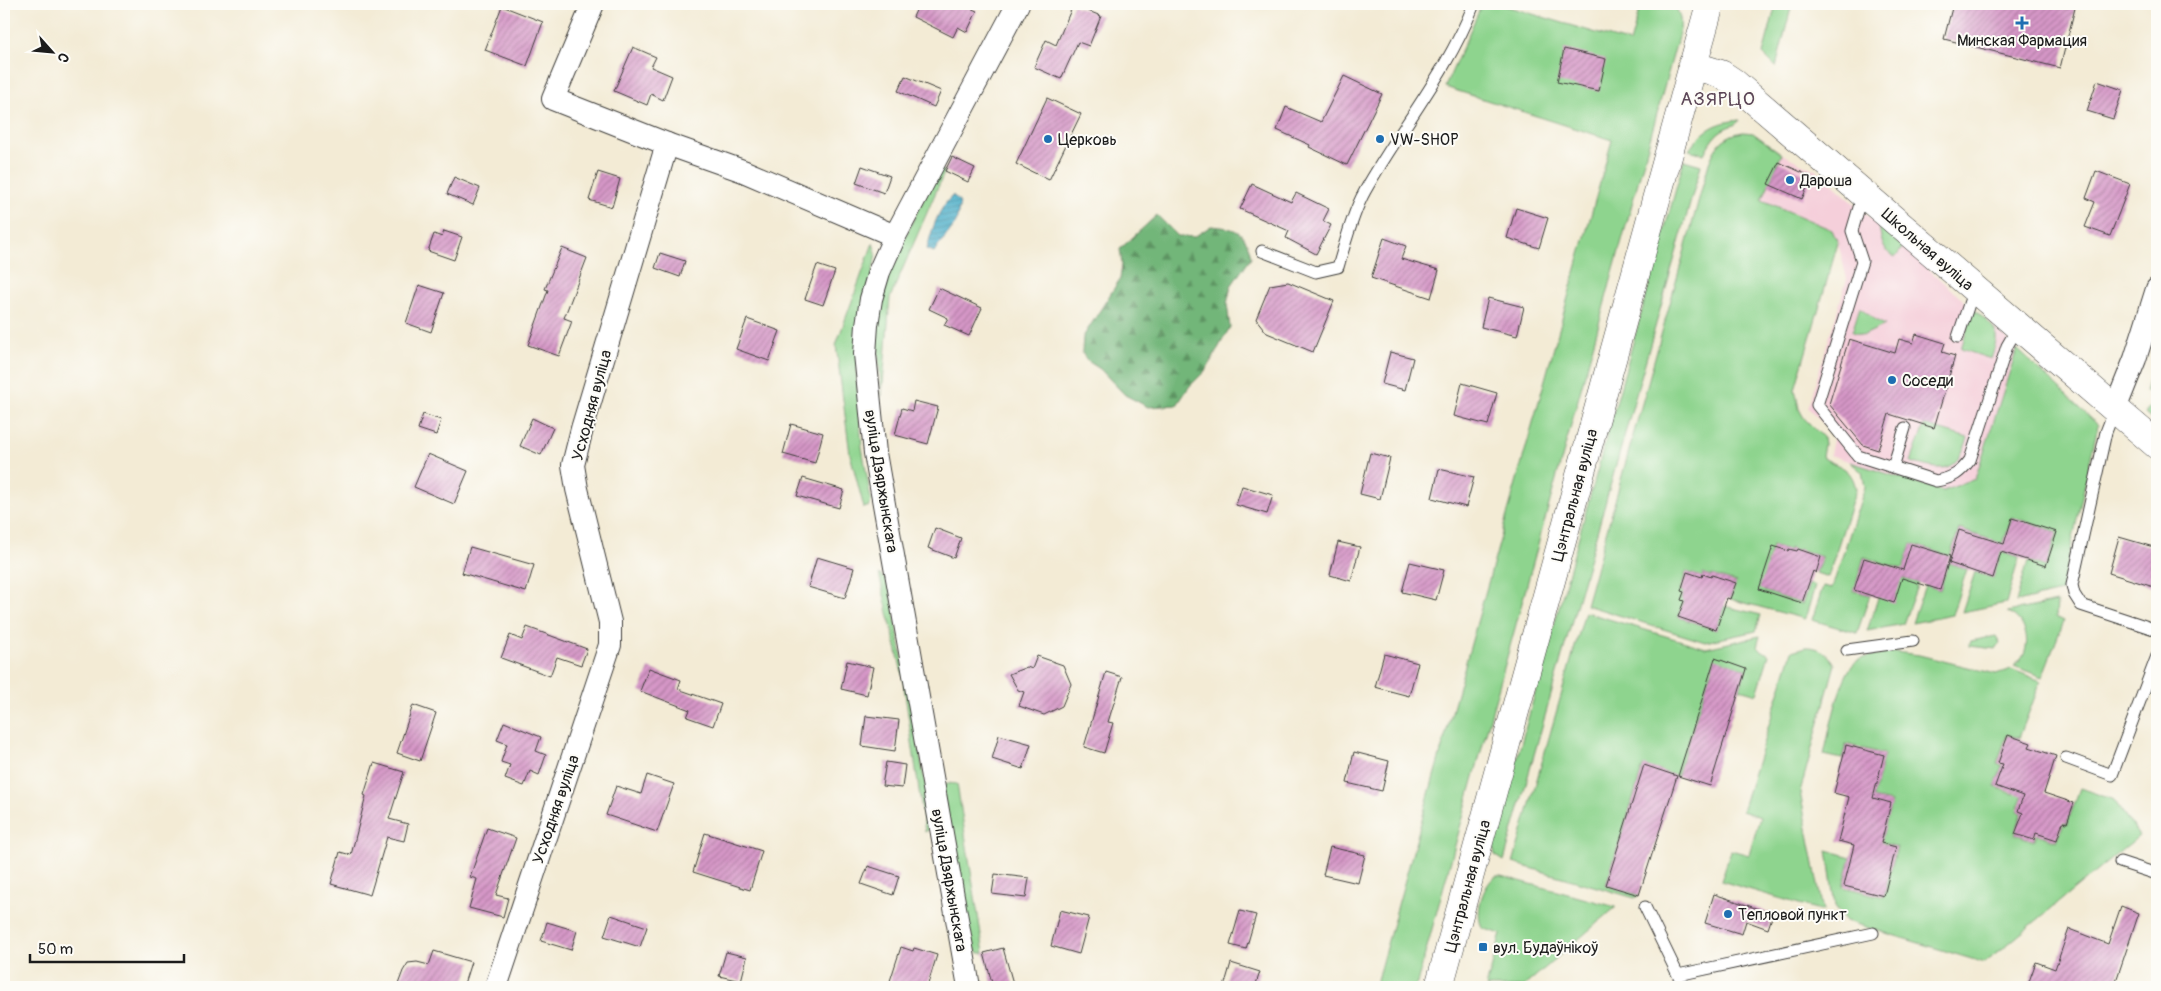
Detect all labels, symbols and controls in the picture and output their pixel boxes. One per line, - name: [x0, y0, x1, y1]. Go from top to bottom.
- marker: Минская Фармация: [2016, 17, 2028, 29]
- north arrow: [28, 28, 78, 78]
- place label: Минская Фармация: [1957, 31, 2087, 51]
- text: С: [53, 50, 73, 66]
- district label: АЗЯРЦО: [1680, 87, 1756, 111]
- place label: Церковь: [1058, 130, 1117, 150]
- place label: VW-SHOP: [1390, 130, 1459, 150]
- marker: Церковь: [1042, 133, 1054, 145]
- marker: VW-SHOP: [1374, 133, 1386, 145]
- place label: Дароша: [1799, 171, 1852, 191]
- marker: Дароша: [1784, 174, 1796, 186]
- street label: Школьная вуліца: [1877, 204, 1978, 295]
- street label: Усходняя вуліца: [568, 348, 616, 463]
- place label: Соседи: [1902, 371, 1953, 391]
- marker: Соседи: [1886, 374, 1898, 386]
- street label: вуліца Дзяржынскага: [860, 408, 902, 554]
- street label: Цэнтральная вуліца: [1548, 427, 1602, 564]
- street label: Усходняя вуліца: [528, 752, 584, 866]
- street label: вуліца Дзяржынскага: [927, 807, 971, 953]
- street label: Цэнтральная вуліца: [1441, 818, 1495, 955]
- place label: Тепловой пункт: [1738, 905, 1847, 925]
- marker: Тепловой пункт: [1722, 908, 1734, 920]
- scale bar: [30, 931, 184, 963]
- place label: вул. Будаўнікоў: [1493, 938, 1598, 958]
- text: 50 m: [38, 940, 73, 959]
- marker: вул. Будаўнікоў: [1477, 941, 1489, 953]

